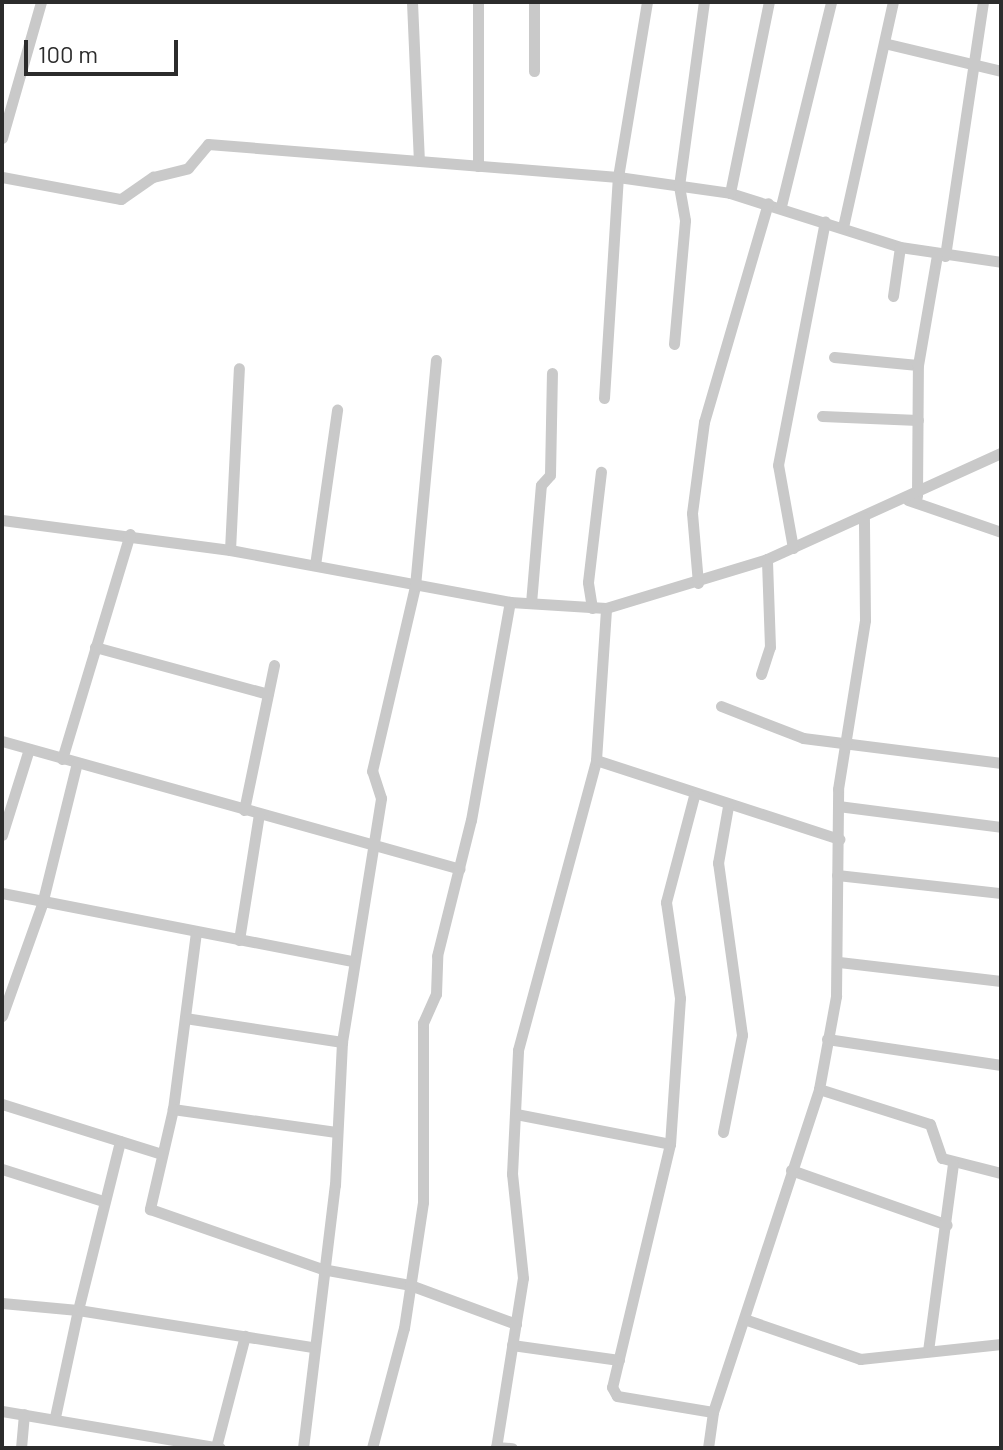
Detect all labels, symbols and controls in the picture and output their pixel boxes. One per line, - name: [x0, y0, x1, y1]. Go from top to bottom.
- scale bar: [28, 24, 182, 74]
- text: 100 m: [38, 39, 98, 68]

